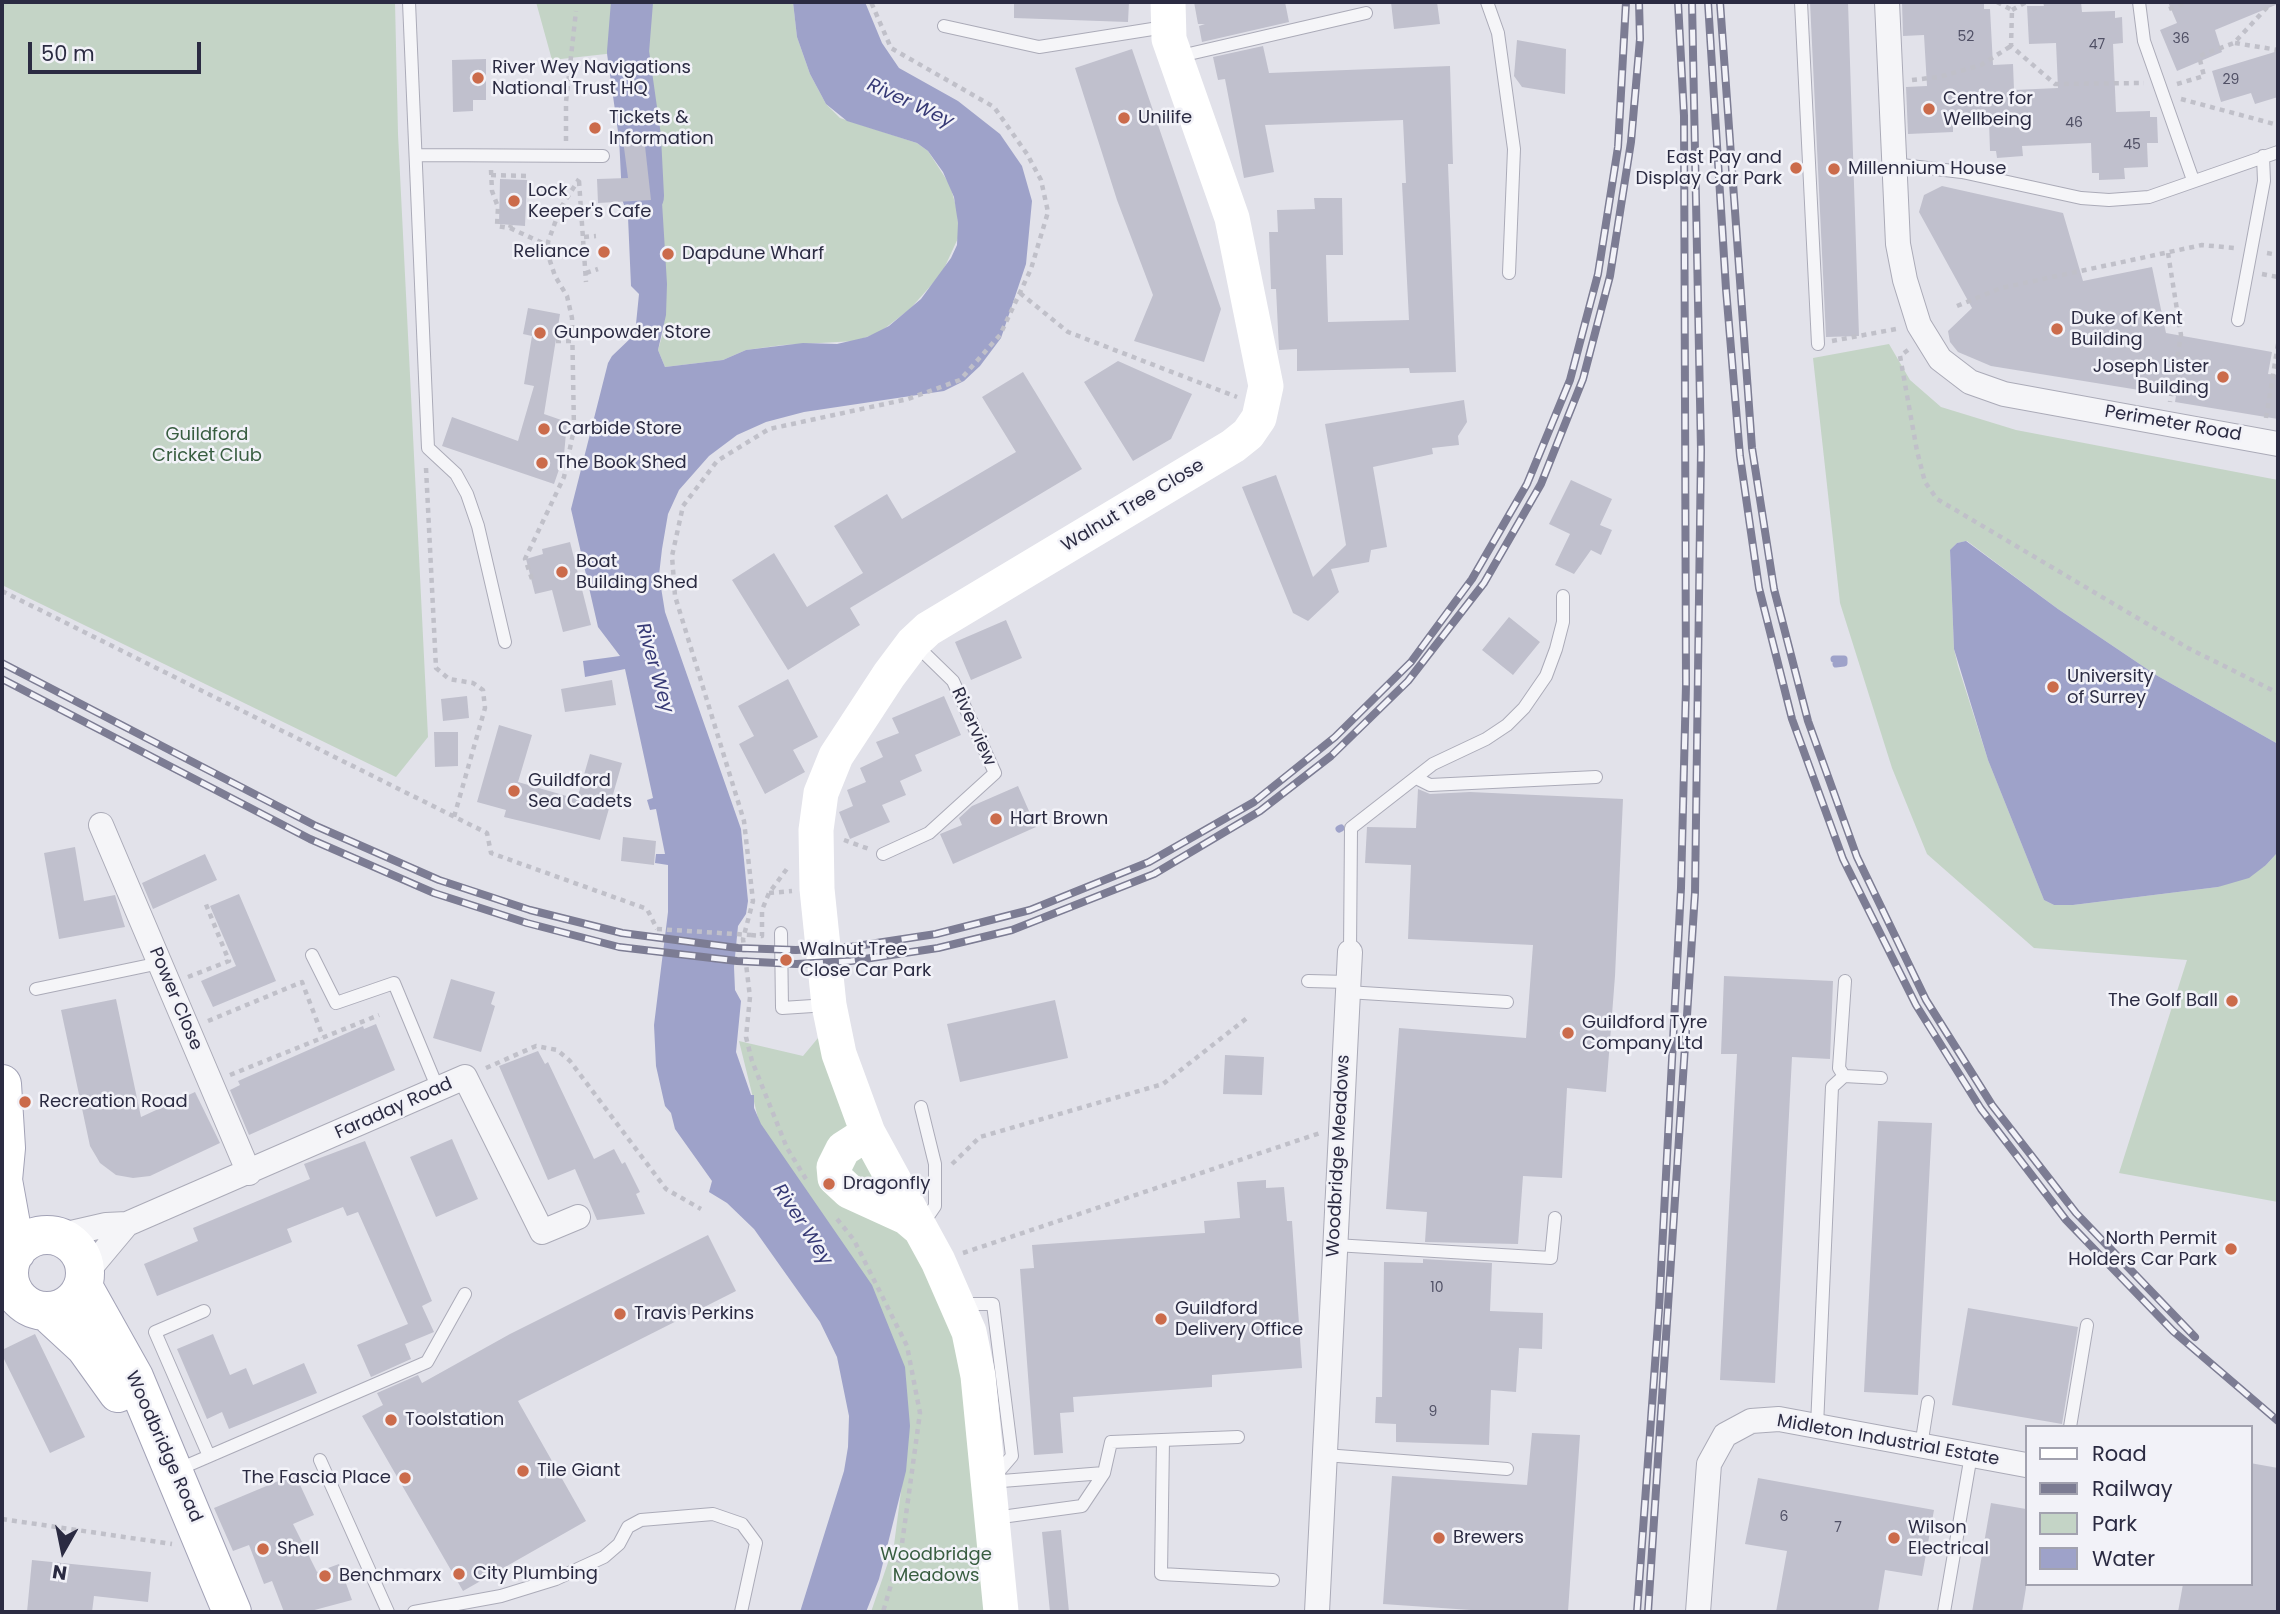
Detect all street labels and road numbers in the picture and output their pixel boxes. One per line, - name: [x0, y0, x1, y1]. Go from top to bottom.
- street label: Perimeter Road: [2103, 401, 2243, 447]
- street label: Walnut Tree Close: [1058, 455, 1208, 557]
- street label: Riverview: [946, 684, 1000, 770]
- street label: Power Close: [144, 944, 206, 1054]
- street label: Woodbridge Meadows: [1323, 1054, 1355, 1258]
- street label: Faraday Road: [332, 1073, 456, 1145]
- street label: Woodbridge Road: [120, 1368, 206, 1526]
- street label: Midleton Industrial Estate: [1775, 1411, 2001, 1471]

